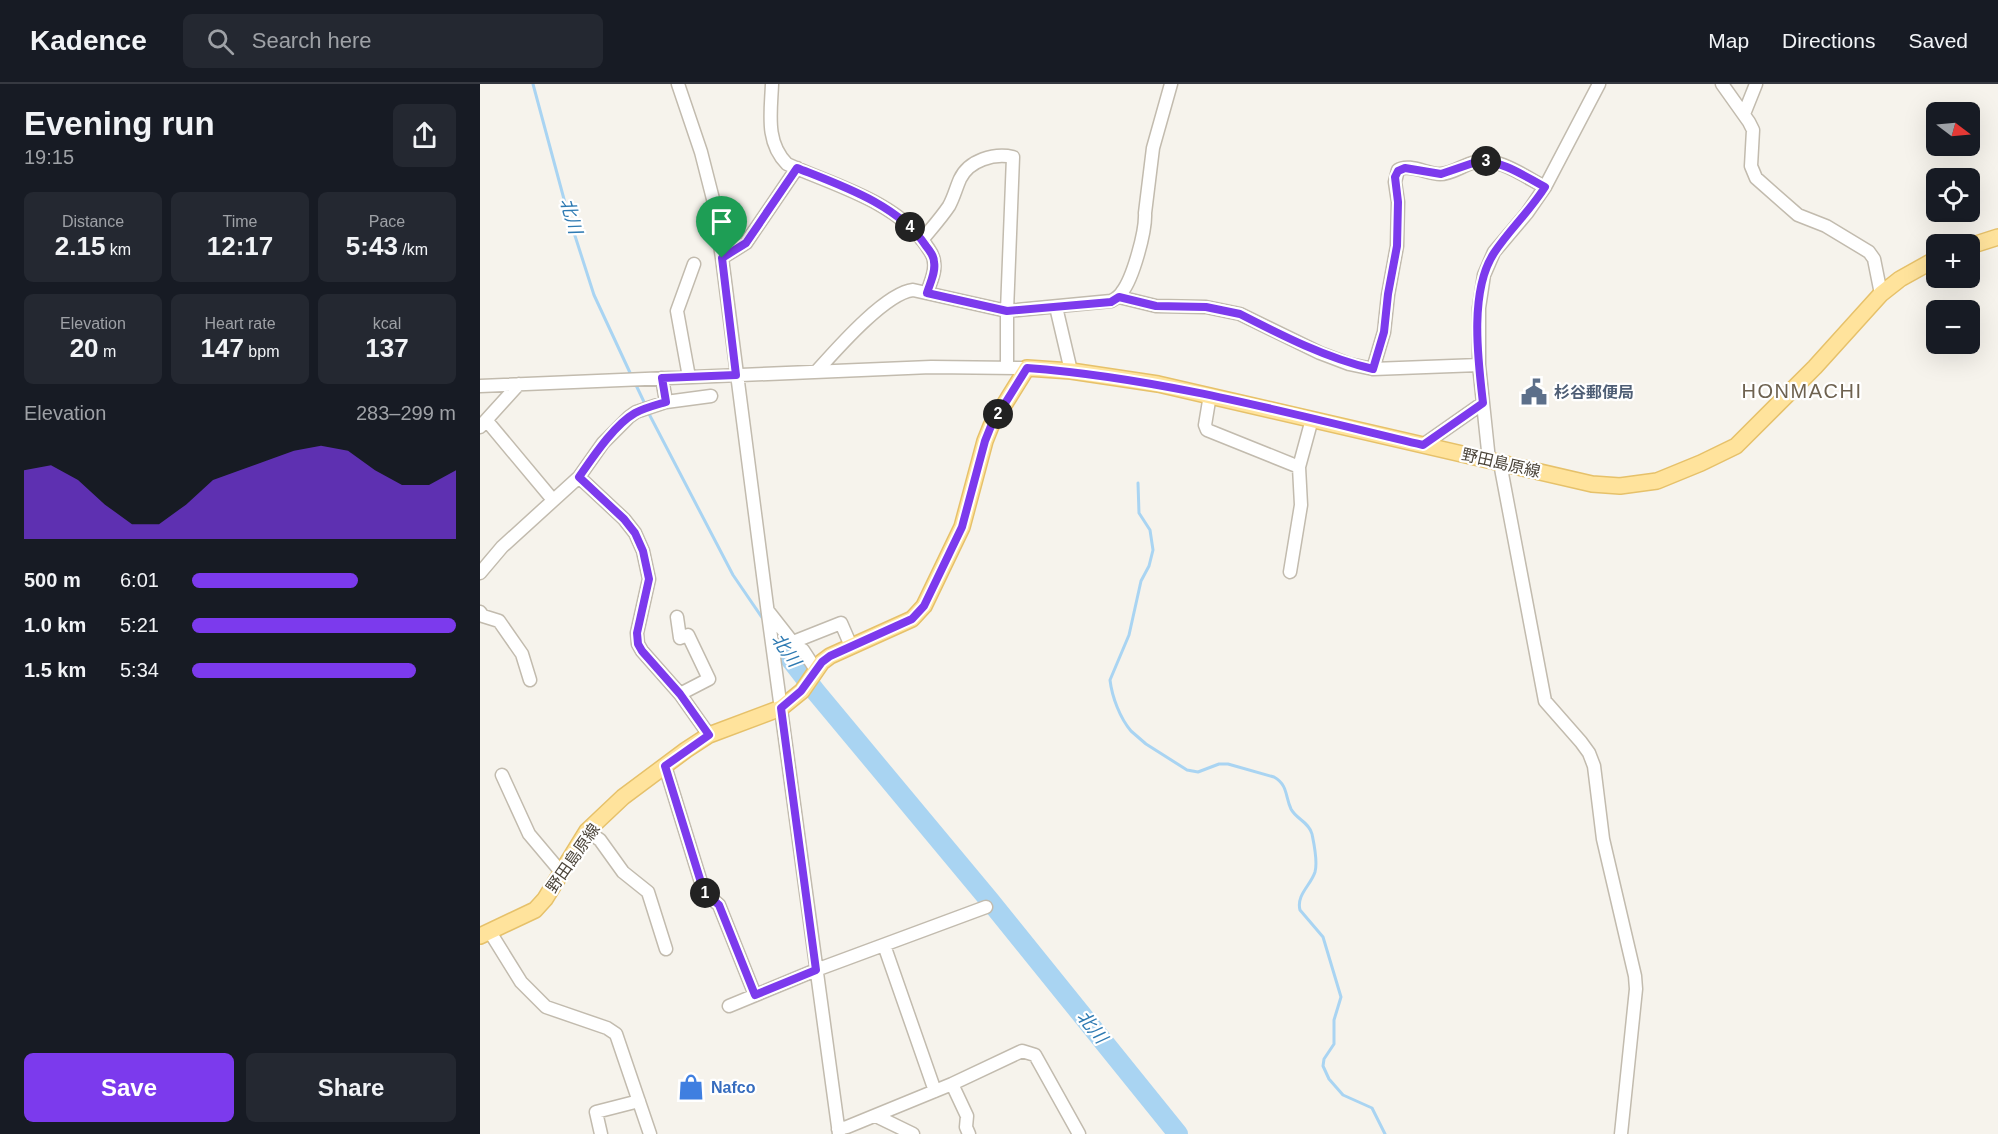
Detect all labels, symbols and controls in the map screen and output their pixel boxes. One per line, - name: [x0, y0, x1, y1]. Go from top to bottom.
- search box: [183, 14, 603, 68]
- text: Kadence: [30, 25, 147, 56]
- icon: search: [204, 25, 237, 58]
- text: Search here: [252, 28, 372, 53]
- text: Map: [1708, 29, 1749, 52]
- text: Directions: [1782, 29, 1875, 52]
- text: Saved: [1908, 29, 1968, 52]
- north arrow: [1926, 102, 1980, 156]
- map controls: [1926, 102, 1980, 354]
- button: share: [393, 104, 456, 167]
- text: Evening run: [24, 105, 215, 142]
- text: 19:15: [24, 146, 74, 168]
- pin: 3: [1471, 146, 1501, 176]
- text: 3: [1482, 152, 1490, 169]
- button: locate: [1926, 168, 1980, 222]
- water label: 北川: [556, 196, 586, 238]
- pin: [696, 196, 747, 258]
- icon: arrive: [705, 205, 738, 238]
- pin: 4: [895, 212, 925, 242]
- text: Distance: [62, 213, 124, 230]
- text: Time: [223, 213, 257, 230]
- text: Pace: [369, 213, 405, 230]
- text: 4: [906, 218, 914, 235]
- text: 2.15: [55, 231, 105, 261]
- text: 12:17: [207, 231, 273, 261]
- text: 5:43: [346, 231, 398, 261]
- button: +: [1926, 234, 1980, 288]
- text: km: [105, 241, 131, 258]
- text: /km: [398, 241, 428, 258]
- button: −: [1926, 300, 1980, 354]
- text: Elevation: [60, 315, 126, 332]
- text: Heart rate: [204, 315, 276, 332]
- text: kcal: [373, 315, 401, 332]
- text: 20: [70, 333, 99, 363]
- text: 147: [201, 333, 244, 363]
- text: 137: [365, 333, 409, 363]
- text: m: [99, 343, 116, 360]
- text: bpm: [244, 343, 279, 360]
- public building icon: 杉谷郵便局: [1519, 377, 1549, 407]
- district label: HONMACHI: [1742, 380, 1862, 402]
- place label: 杉谷郵便局: [1554, 384, 1634, 401]
- pin: 2: [983, 399, 1013, 429]
- text: Elevation: [24, 402, 106, 424]
- text: 283–299 m: [356, 402, 456, 424]
- text: 2: [994, 405, 1002, 422]
- street label: 野田島原線: [1460, 446, 1542, 480]
- text: 500 m: [24, 569, 81, 591]
- text: 6:01: [120, 569, 159, 591]
- text: 1.0 km: [24, 614, 86, 636]
- text: 5:21: [120, 614, 159, 636]
- water label: 北川: [767, 630, 806, 672]
- text: 1.5 km: [24, 659, 86, 681]
- text: 5:34: [120, 659, 159, 681]
- street label: 野田島原線: [543, 820, 603, 896]
- pin: 1: [690, 878, 720, 908]
- text: 1: [701, 884, 709, 901]
- water label: 北川: [1073, 1007, 1112, 1049]
- button: Save: [24, 1053, 234, 1122]
- button: Share: [246, 1053, 456, 1122]
- shop icon: Nafco: [676, 1072, 706, 1102]
- place label: Nafco: [711, 1079, 756, 1096]

